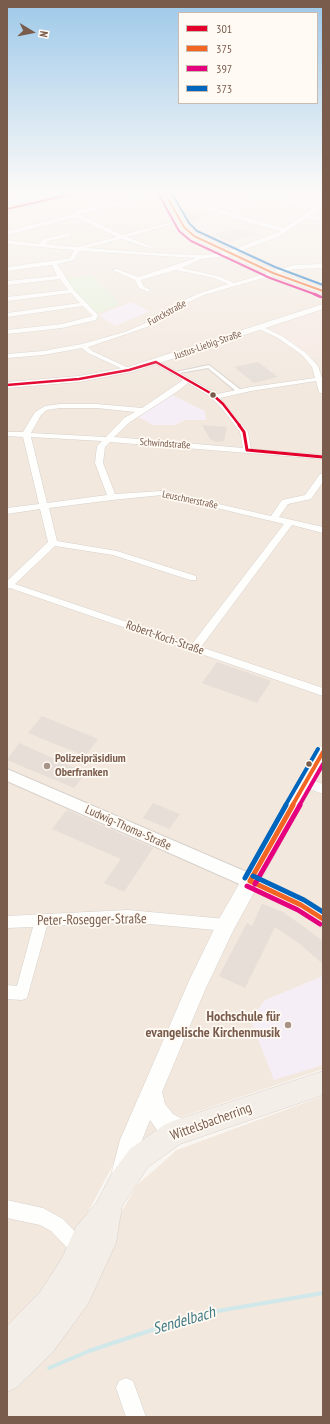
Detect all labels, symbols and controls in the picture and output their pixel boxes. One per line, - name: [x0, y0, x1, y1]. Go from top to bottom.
- north arrow: [12, 12, 52, 52]
- legend: [178, 12, 318, 104]
- text: 301: [216, 21, 232, 36]
- text: N: [36, 30, 51, 38]
- text: 375: [216, 41, 232, 56]
- text: 397: [216, 61, 232, 76]
- text: 373: [216, 81, 232, 96]
- street label: Funckstraße: [146, 298, 188, 328]
- street label: Justus-Liebig-Straße: [173, 328, 243, 362]
- unlabelled marker: [208, 390, 218, 400]
- street label: Schwindstraße: [139, 436, 191, 452]
- street label: Leuschnerstraße: [161, 488, 219, 512]
- street label: Robert-Koch-Straße: [124, 618, 206, 658]
- place label: Polizeipräsidium Oberfranken: [55, 752, 126, 780]
- unlabelled marker: [304, 759, 314, 769]
- marker: Polizeipräsidium Oberfranken: [42, 761, 52, 771]
- street label: Ludwig-Thoma-Straße: [83, 803, 173, 853]
- street label: Peter-Rosegger-Straße: [37, 911, 147, 929]
- place label: Hochschule für evangelische Kirchenmusik: [145, 1009, 280, 1042]
- marker: Hochschule für evangelische Kirchenmusik: [283, 1020, 293, 1030]
- street label: Wittelsbacherring: [168, 1100, 254, 1144]
- water label: Sendelbach: [151, 1303, 217, 1339]

